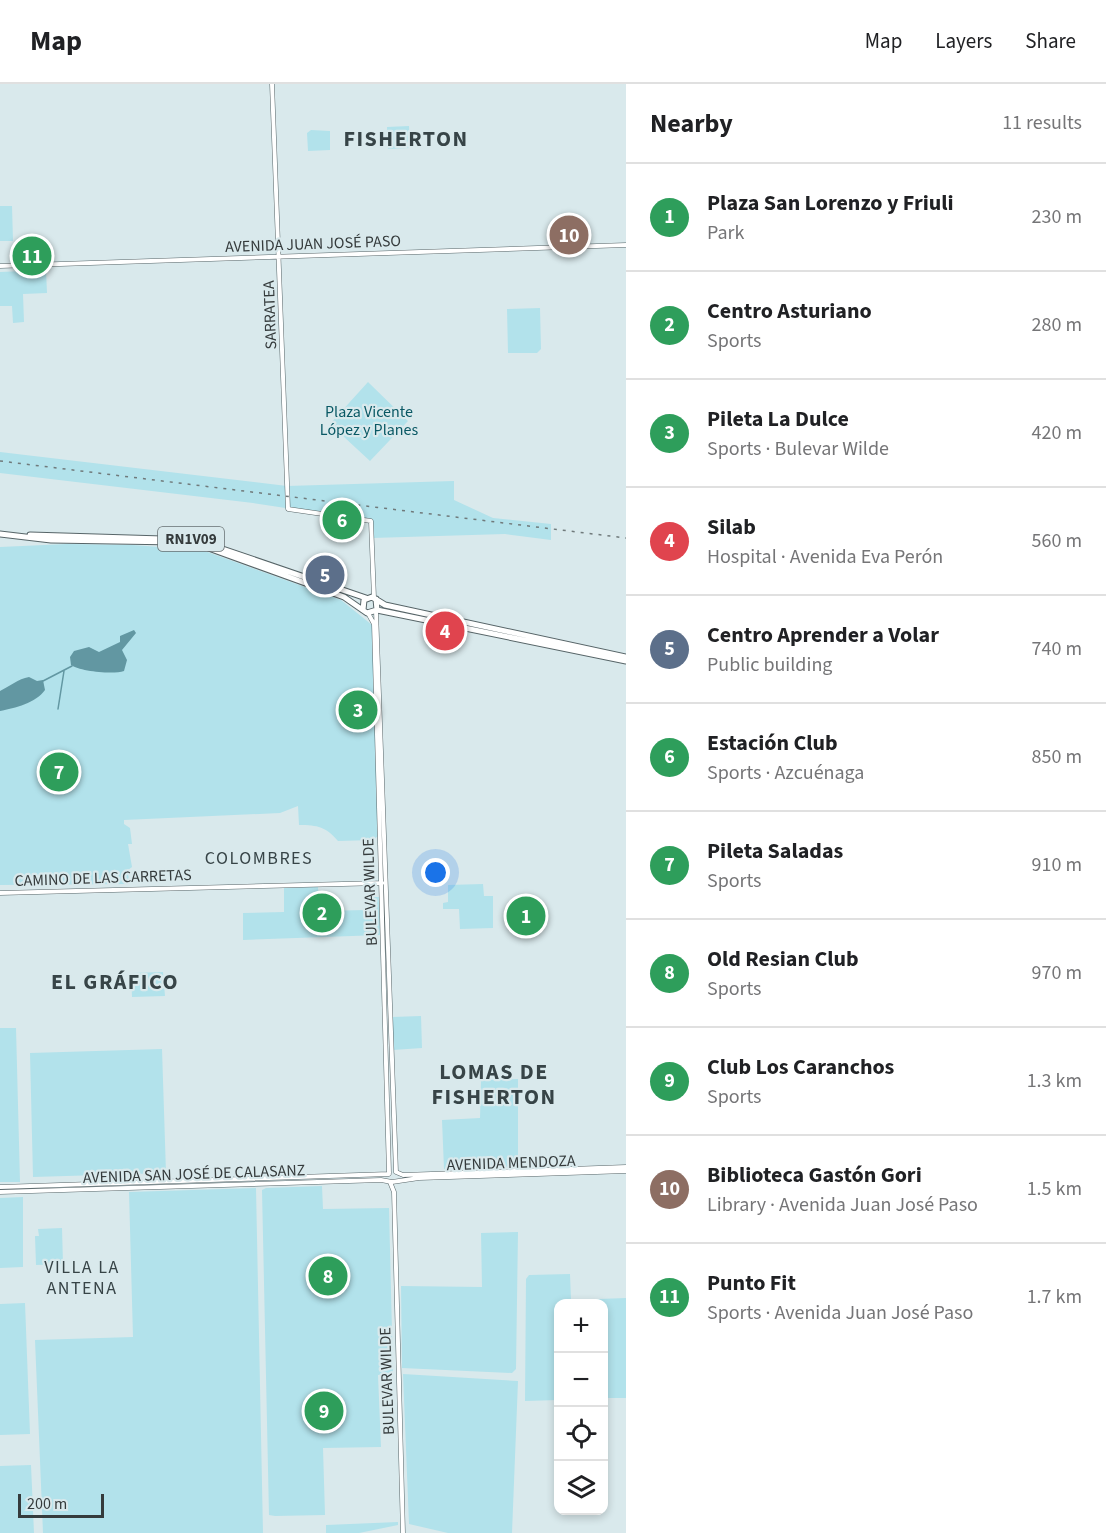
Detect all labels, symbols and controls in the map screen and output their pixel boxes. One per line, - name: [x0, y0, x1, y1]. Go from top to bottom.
- text: Map: [30, 21, 82, 61]
- text: Map: [865, 26, 902, 56]
- text: Layers: [935, 26, 992, 56]
- text: Share: [1025, 26, 1076, 56]
- text: Nearby: [650, 105, 733, 142]
- text: 11 results: [1002, 109, 1082, 137]
- district label: FISHERTON: [343, 123, 469, 155]
- text: Plaza San Lorenzo y Friuli: [707, 187, 954, 219]
- text: 1: [664, 203, 675, 231]
- text: 230 m: [1032, 203, 1082, 231]
- pin: 10: [550, 212, 588, 258]
- text: Park: [707, 219, 744, 247]
- street label: AVENIDA JUAN JOSÉ PASO: [225, 230, 401, 258]
- pin: 11: [12, 234, 51, 279]
- street label: SARRATEA: [258, 280, 282, 350]
- text: Centro Asturiano: [707, 295, 872, 327]
- text: 2: [664, 311, 675, 339]
- text: 280 m: [1032, 311, 1082, 339]
- text: Sports: [707, 327, 762, 355]
- park label: Plaza Vicente López y Planes: [320, 401, 418, 441]
- text: Pileta La Dulce: [707, 403, 849, 435]
- text: 3: [664, 419, 675, 447]
- text: 420 m: [1032, 419, 1082, 447]
- text: Sports · Bulevar Wilde: [707, 435, 889, 463]
- pin: 6: [322, 498, 362, 542]
- text: Silab: [707, 511, 756, 543]
- road number: RN1V09: [158, 527, 224, 551]
- text: 4: [664, 527, 675, 555]
- text: 560 m: [1032, 527, 1082, 555]
- text: Hospital · Avenida Eva Perón: [707, 543, 943, 571]
- pin: 5: [306, 552, 344, 598]
- pin: 4: [426, 608, 464, 654]
- text: Centro Aprender a Volar: [707, 619, 939, 651]
- text: 5: [664, 635, 675, 663]
- text: 740 m: [1032, 635, 1082, 663]
- text: Public building: [707, 651, 832, 679]
- pin: 3: [338, 688, 378, 732]
- text: Estación Club: [707, 727, 838, 759]
- text: 6: [664, 743, 675, 771]
- text: 850 m: [1032, 743, 1082, 771]
- pin: 7: [40, 750, 78, 794]
- text: Sports · Azcuénaga: [707, 759, 864, 787]
- text: Pileta Saladas: [707, 835, 843, 867]
- street label: BULEVAR WILDE: [357, 838, 383, 946]
- district label: COLOMBRES: [205, 846, 313, 871]
- text: 7: [664, 851, 675, 879]
- text: 910 m: [1032, 851, 1082, 879]
- your location: [421, 858, 450, 887]
- street label: CAMINO DE LAS CARRETAS: [14, 864, 192, 892]
- text: Sports: [707, 867, 762, 895]
- pin: 2: [302, 890, 342, 936]
- pin: 1: [506, 894, 546, 938]
- text: Old Resian Club: [707, 943, 859, 975]
- text: 8: [664, 959, 675, 987]
- text: 970 m: [1032, 959, 1082, 987]
- district label: EL GRÁFICO: [51, 966, 179, 998]
- text: Sports: [707, 975, 762, 1003]
- text: Club Los Caranchos: [707, 1051, 894, 1083]
- district label: LOMAS DE FISHERTON: [431, 1056, 557, 1113]
- text: 9: [664, 1067, 675, 1095]
- text: 1.3 km: [1027, 1067, 1082, 1095]
- text: Sports: [707, 1083, 762, 1111]
- street label: AVENIDA MENDOZA: [446, 1150, 576, 1176]
- street label: AVENIDA SAN JOSÉ DE CALASANZ: [82, 1159, 306, 1189]
- text: Biblioteca Gastón Gori: [707, 1159, 922, 1191]
- text: 10: [659, 1175, 680, 1203]
- text: 1.5 km: [1027, 1175, 1082, 1203]
- text: Library · Avenida Juan José Paso: [707, 1191, 978, 1219]
- pin: 8: [308, 1254, 348, 1298]
- district label: VILLA LA ANTENA: [44, 1255, 120, 1301]
- text: Punto Fit: [707, 1267, 796, 1299]
- text: 11: [659, 1283, 680, 1311]
- text: 1.7 km: [1027, 1283, 1082, 1311]
- map controls: [554, 1299, 608, 1515]
- button: +: [554, 1299, 608, 1353]
- text: Sports · Avenida Juan José Paso: [707, 1299, 973, 1327]
- street label: BULEVAR WILDE: [374, 1327, 400, 1435]
- button: −: [554, 1353, 608, 1407]
- pin: 9: [304, 1388, 344, 1434]
- button: locate: [554, 1407, 608, 1461]
- button: layers: [554, 1461, 608, 1515]
- scale bar: [18, 1491, 104, 1518]
- text: 200 m: [27, 1493, 67, 1515]

